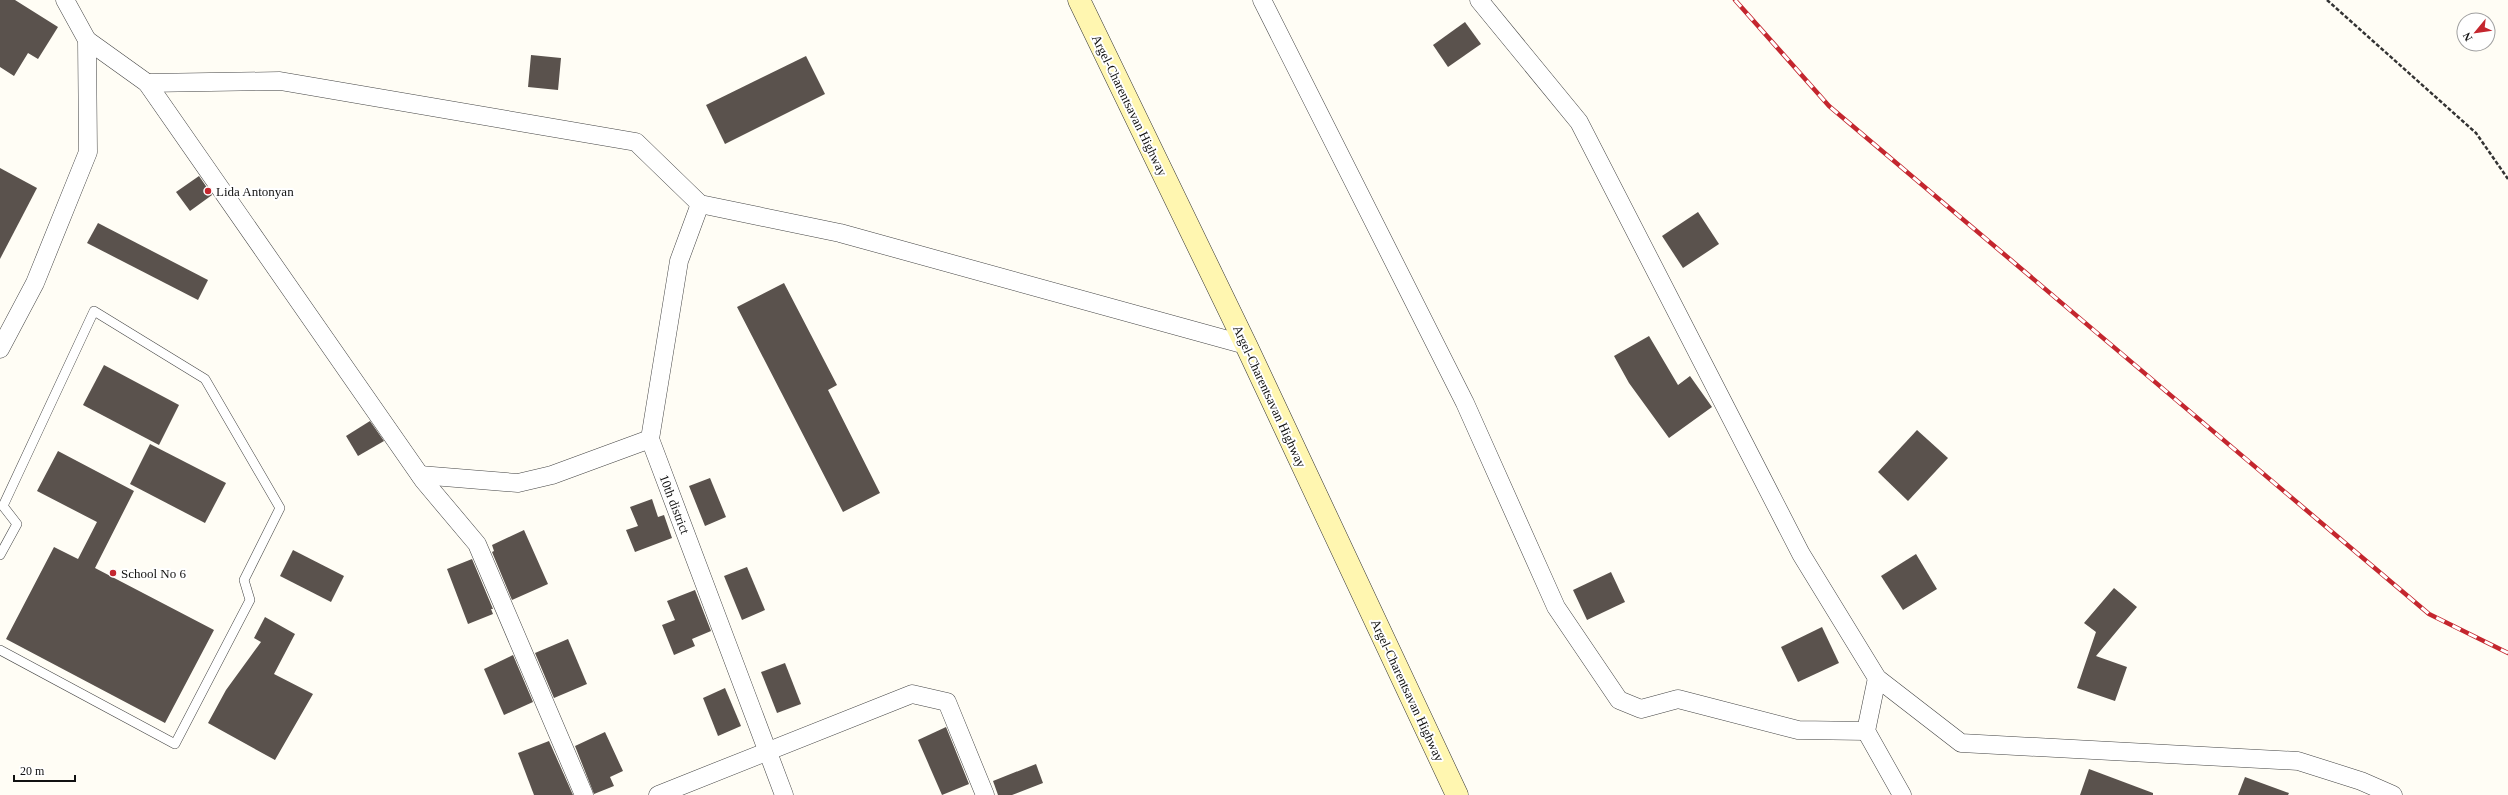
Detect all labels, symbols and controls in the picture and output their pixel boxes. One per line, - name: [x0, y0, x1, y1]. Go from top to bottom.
- north arrow: [2456, 12, 2496, 52]
- text: N: [2460, 30, 2474, 43]
- street label: Argel-Charentsavan Highway: [1089, 32, 1171, 179]
- place label: Lida Antonyan: [216, 184, 294, 199]
- marker: Lida Antonyan: [203, 186, 213, 196]
- street label: Argel-Charentsavan Highway: [1230, 323, 1309, 470]
- street label: 10th district: [656, 472, 693, 536]
- place label: School No 6: [121, 566, 187, 581]
- marker: School No 6: [108, 568, 118, 578]
- street label: Argel-Charentsavan Highway: [1368, 617, 1447, 764]
- scale bar: [14, 757, 75, 783]
- text: 20 m: [20, 764, 45, 778]

